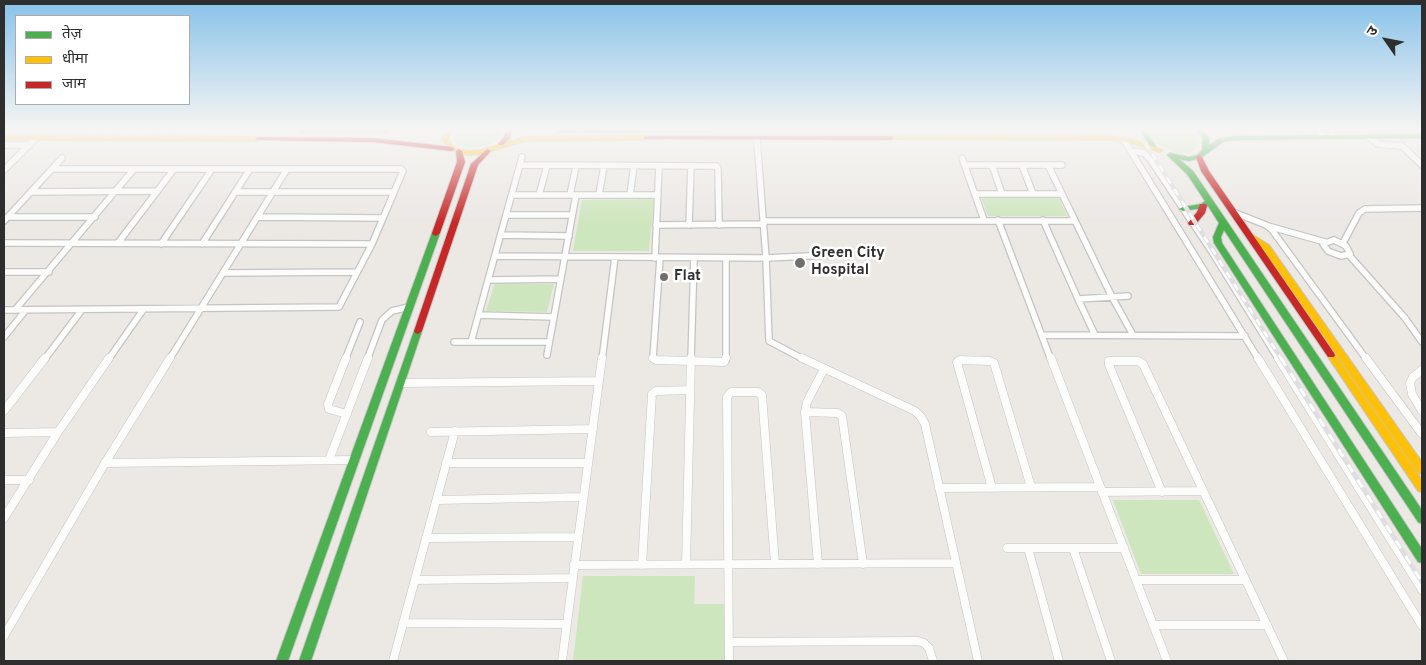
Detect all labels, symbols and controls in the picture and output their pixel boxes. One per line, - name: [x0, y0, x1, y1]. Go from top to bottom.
- legend: [15, 15, 190, 105]
- north arrow: [1361, 15, 1411, 65]
- text: उ: [1364, 23, 1382, 40]
- text: तेज़: [62, 25, 82, 44]
- text: धीमा: [62, 50, 88, 69]
- text: जाम: [62, 75, 86, 94]
- place label: Green City Hospital: [811, 245, 885, 280]
- marker: Green City Hospital: [793, 256, 807, 270]
- place label: Flat: [674, 268, 701, 286]
- marker: Flat: [658, 271, 670, 283]

